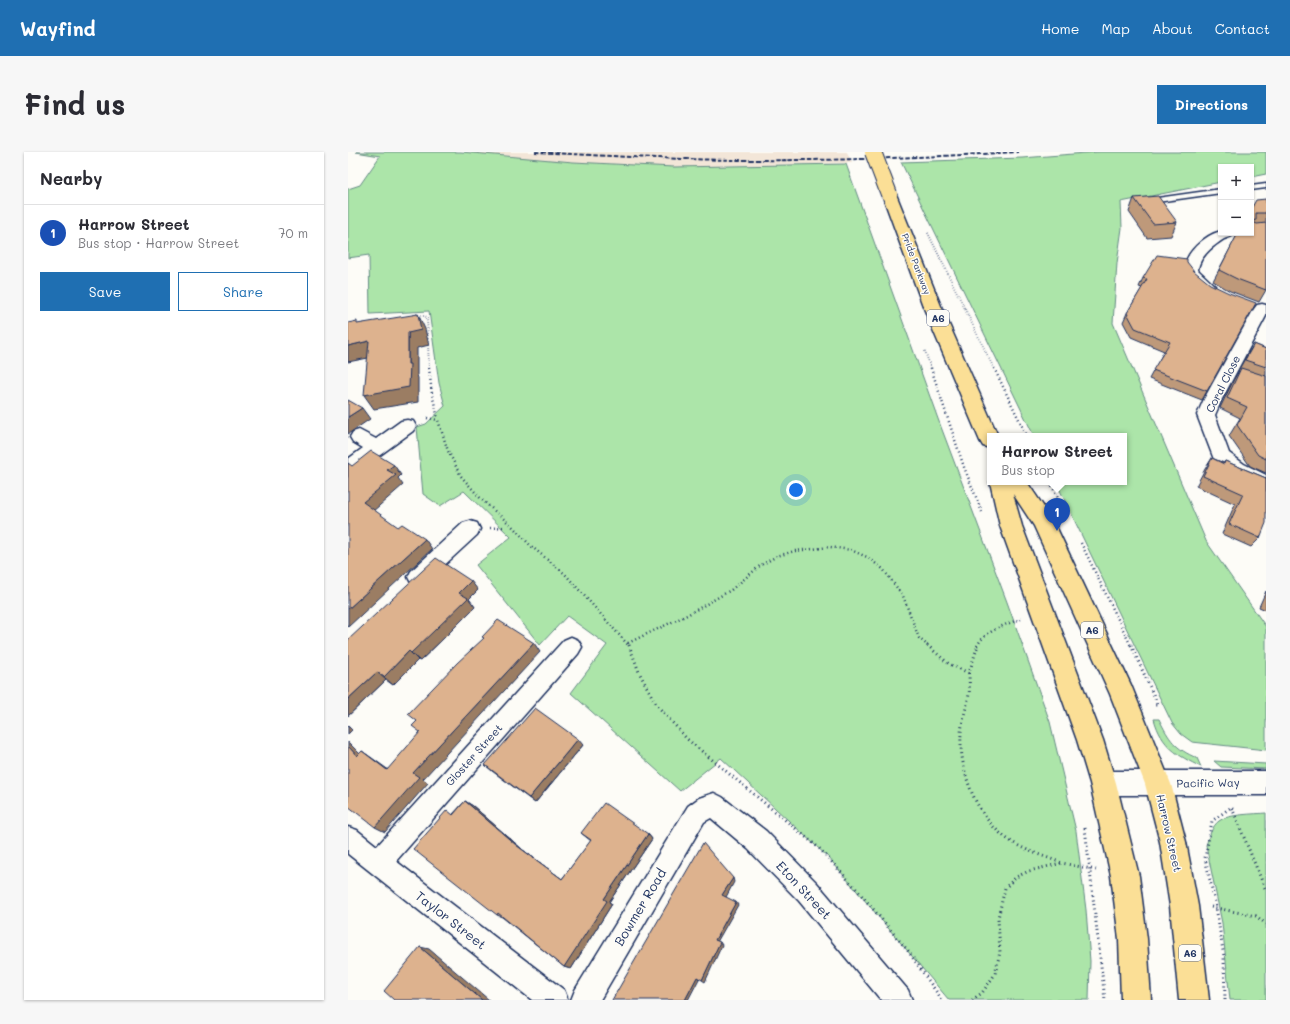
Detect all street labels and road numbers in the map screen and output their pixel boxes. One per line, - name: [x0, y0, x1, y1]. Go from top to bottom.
- street label: Pride Parkway: [900, 232, 933, 296]
- road number: A6: [927, 310, 949, 326]
- street label: Coral Close: [1202, 352, 1243, 415]
- road number: A6: [1081, 622, 1103, 638]
- street label: Gloster Street: [442, 720, 506, 789]
- street label: Pacific Way: [1176, 774, 1240, 791]
- street label: Harrow Street: [1153, 793, 1186, 873]
- street label: Eton Street: [773, 857, 836, 923]
- street label: Bowmer Road: [610, 865, 669, 949]
- street label: Taylor Street: [413, 887, 490, 953]
- road number: A6: [1179, 945, 1201, 961]

